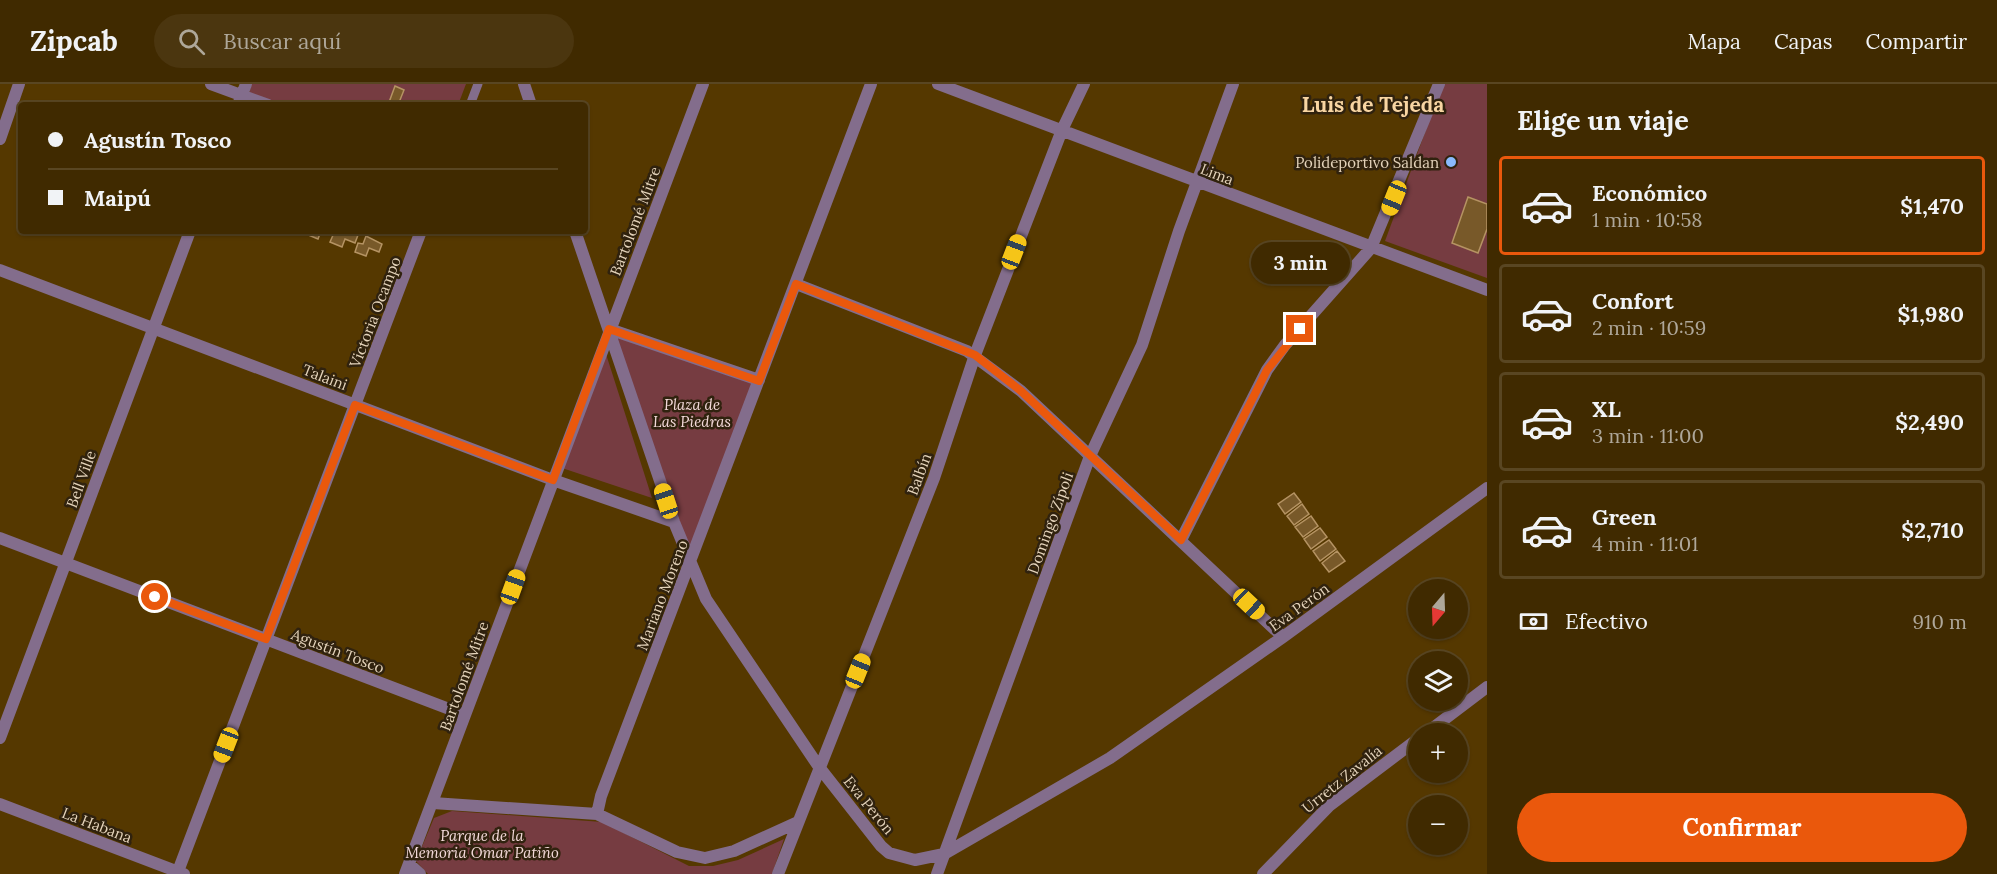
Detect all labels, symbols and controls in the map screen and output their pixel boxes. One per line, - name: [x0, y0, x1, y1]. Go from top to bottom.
- search box: [154, 14, 574, 68]
- text: Zipcab: [30, 23, 118, 59]
- icon: search: [175, 25, 208, 58]
- text: Buscar aquí: [223, 27, 341, 55]
- text: Mapa: [1687, 28, 1741, 55]
- text: Capas: [1774, 28, 1833, 55]
- text: Compartir: [1866, 28, 1967, 55]
- district label: Luis de Tejeda: [1302, 91, 1444, 118]
- text: Elige un viaje: [1517, 103, 1689, 137]
- text: Agustín Tosco: [84, 126, 231, 154]
- place label: Polideportivo Saldan: [1295, 153, 1439, 172]
- marker: Polideportivo Saldan: [1444, 155, 1458, 169]
- street label: Lima: [1198, 159, 1237, 189]
- street label: Bartolomé Mitre: [605, 164, 665, 278]
- car: [1379, 178, 1409, 218]
- icon: car: [1520, 179, 1574, 233]
- text: Económico: [1592, 179, 1707, 207]
- text: Maipú: [84, 184, 151, 212]
- text: $1,470: [1900, 192, 1964, 220]
- text: 1 min · 10:58: [1592, 207, 1703, 232]
- car: [999, 232, 1029, 272]
- callout: 3 min: [1250, 242, 1350, 284]
- text: 3 min: [1273, 250, 1328, 275]
- street label: Victoria Ocampo: [345, 254, 405, 371]
- icon: car: [1520, 287, 1574, 341]
- text: Confort: [1592, 287, 1674, 315]
- text: $1,980: [1897, 300, 1964, 328]
- route end: [1286, 315, 1313, 342]
- text: 2 min · 10:59: [1592, 315, 1706, 340]
- street label: Talaini: [300, 360, 350, 394]
- park label: Plaza de Las Piedras: [653, 395, 731, 431]
- icon: car: [1520, 395, 1574, 449]
- text: XL: [1592, 395, 1621, 423]
- text: $2,490: [1895, 408, 1964, 436]
- text: 3 min · 11:00: [1592, 423, 1704, 448]
- street label: Bell Ville: [62, 448, 100, 510]
- street label: Balbín: [903, 450, 935, 498]
- street label: Domingo Zípoli: [1023, 470, 1077, 576]
- car: [652, 481, 680, 521]
- icon: car: [1520, 503, 1574, 557]
- text: Green: [1592, 503, 1657, 531]
- text: $2,710: [1901, 516, 1964, 544]
- text: 4 min · 11:01: [1592, 531, 1699, 556]
- street label: Mariano Moreno: [632, 537, 692, 653]
- car: [498, 567, 528, 607]
- street label: Eva Perón: [1265, 579, 1333, 635]
- north arrow: [1408, 579, 1468, 639]
- map controls: [1408, 579, 1468, 855]
- route start: [141, 583, 168, 610]
- car: [1230, 585, 1268, 623]
- icon: cash: [1517, 605, 1550, 638]
- text: Efectivo: [1565, 607, 1648, 635]
- text: 910 m: [1913, 609, 1967, 634]
- street label: Bartolomé Mitre: [435, 619, 493, 733]
- street label: Agustín Tosco: [288, 624, 387, 677]
- car: [843, 651, 873, 691]
- button: layers: [1408, 651, 1468, 711]
- button: +: [1408, 723, 1468, 783]
- car: [211, 725, 241, 765]
- street label: Urretz Zavalía: [1298, 741, 1386, 817]
- street label: Eva Perón: [840, 772, 898, 838]
- button: Confirmar: [1517, 793, 1967, 862]
- button: −: [1408, 795, 1468, 855]
- street label: La Habana: [59, 803, 135, 847]
- park label: Parque de la Memoria Omar Patiño: [405, 826, 559, 862]

